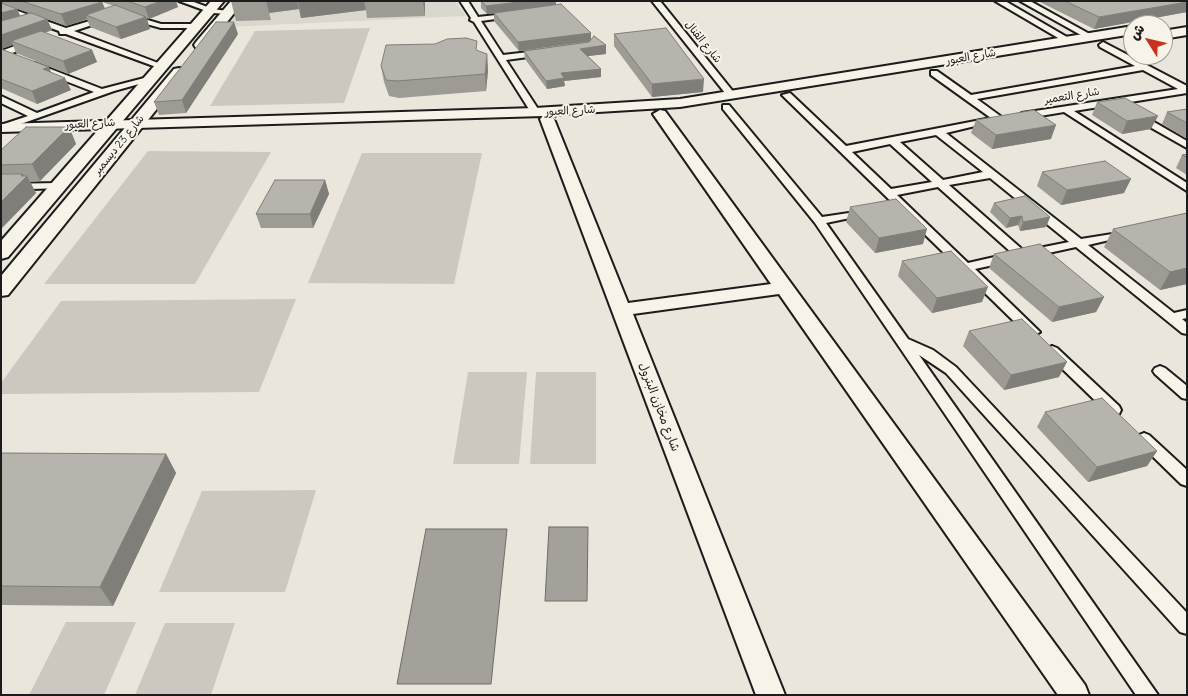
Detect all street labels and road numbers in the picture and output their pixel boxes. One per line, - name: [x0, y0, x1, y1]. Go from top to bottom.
- street label: شارع القنال: [682, 18, 724, 66]
- street label: شارع العبور: [945, 46, 997, 68]
- street label: شارع التعمير: [1044, 85, 1100, 107]
- street label: شارع العبور: [544, 103, 596, 119]
- street label: شارع 23 ديسمبر: [91, 112, 147, 178]
- street label: شارع العبور: [64, 116, 116, 132]
- street label: شارع مخازن البترول: [635, 360, 683, 454]

